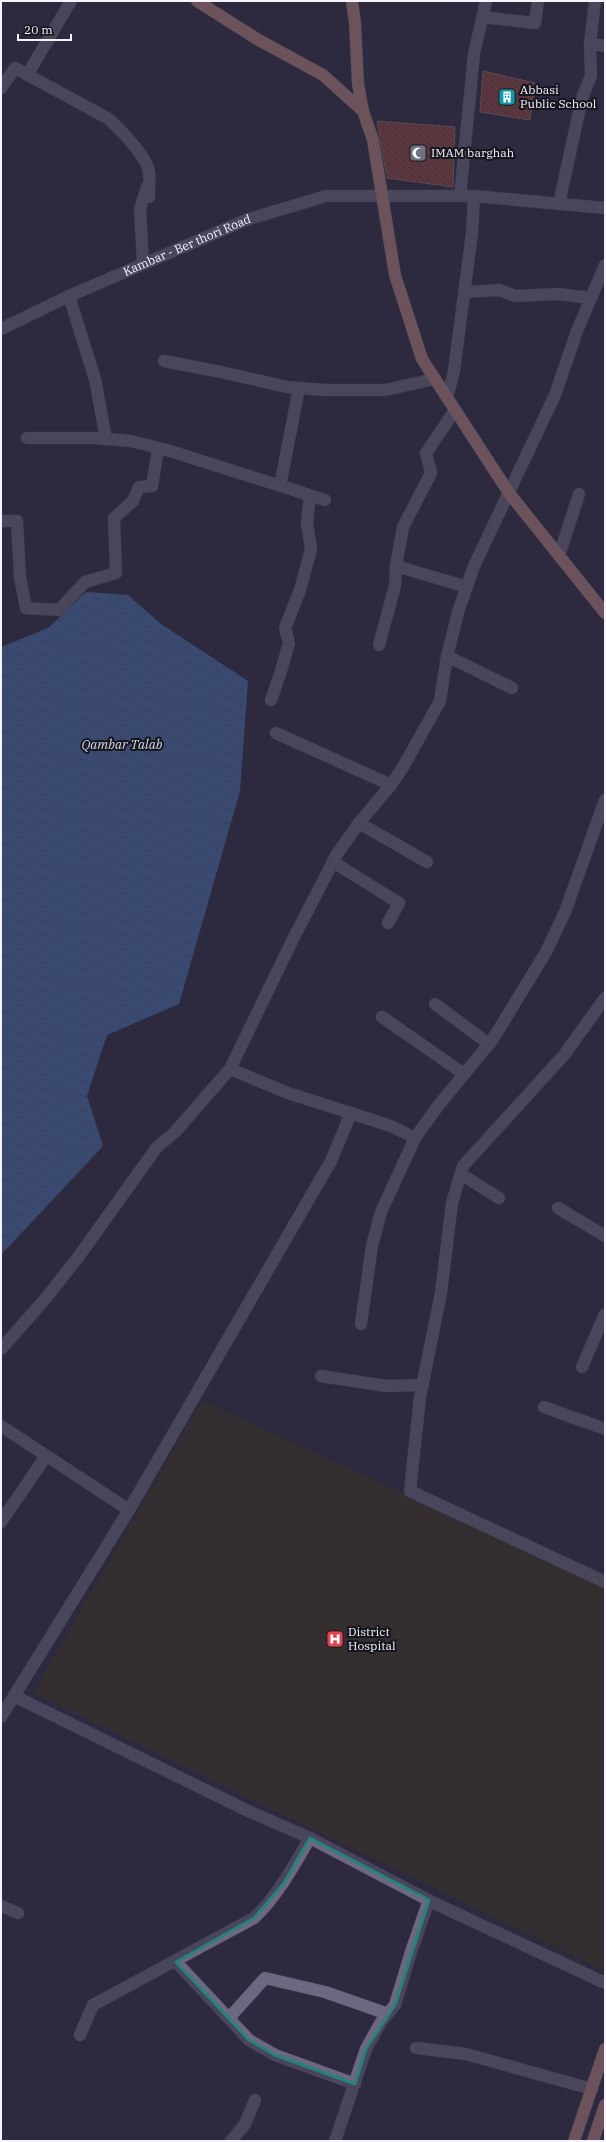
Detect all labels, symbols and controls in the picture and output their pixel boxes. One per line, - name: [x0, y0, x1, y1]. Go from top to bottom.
- scale bar: [18, 16, 71, 42]
- text: 20 m: [24, 22, 53, 37]
- place label: Abbasi Public School: [520, 82, 597, 111]
- building icon: Abbasi Public School: [497, 87, 517, 107]
- mosque icon: IMAM barghah: [408, 143, 428, 163]
- place label: IMAM barghah: [431, 145, 515, 160]
- street label: Kambar - Ber thori Road: [121, 211, 252, 279]
- water label: Qambar Talab: [82, 736, 163, 753]
- place label: District Hospital: [348, 1624, 396, 1653]
- hospital icon: District Hospital: [325, 1629, 345, 1649]

